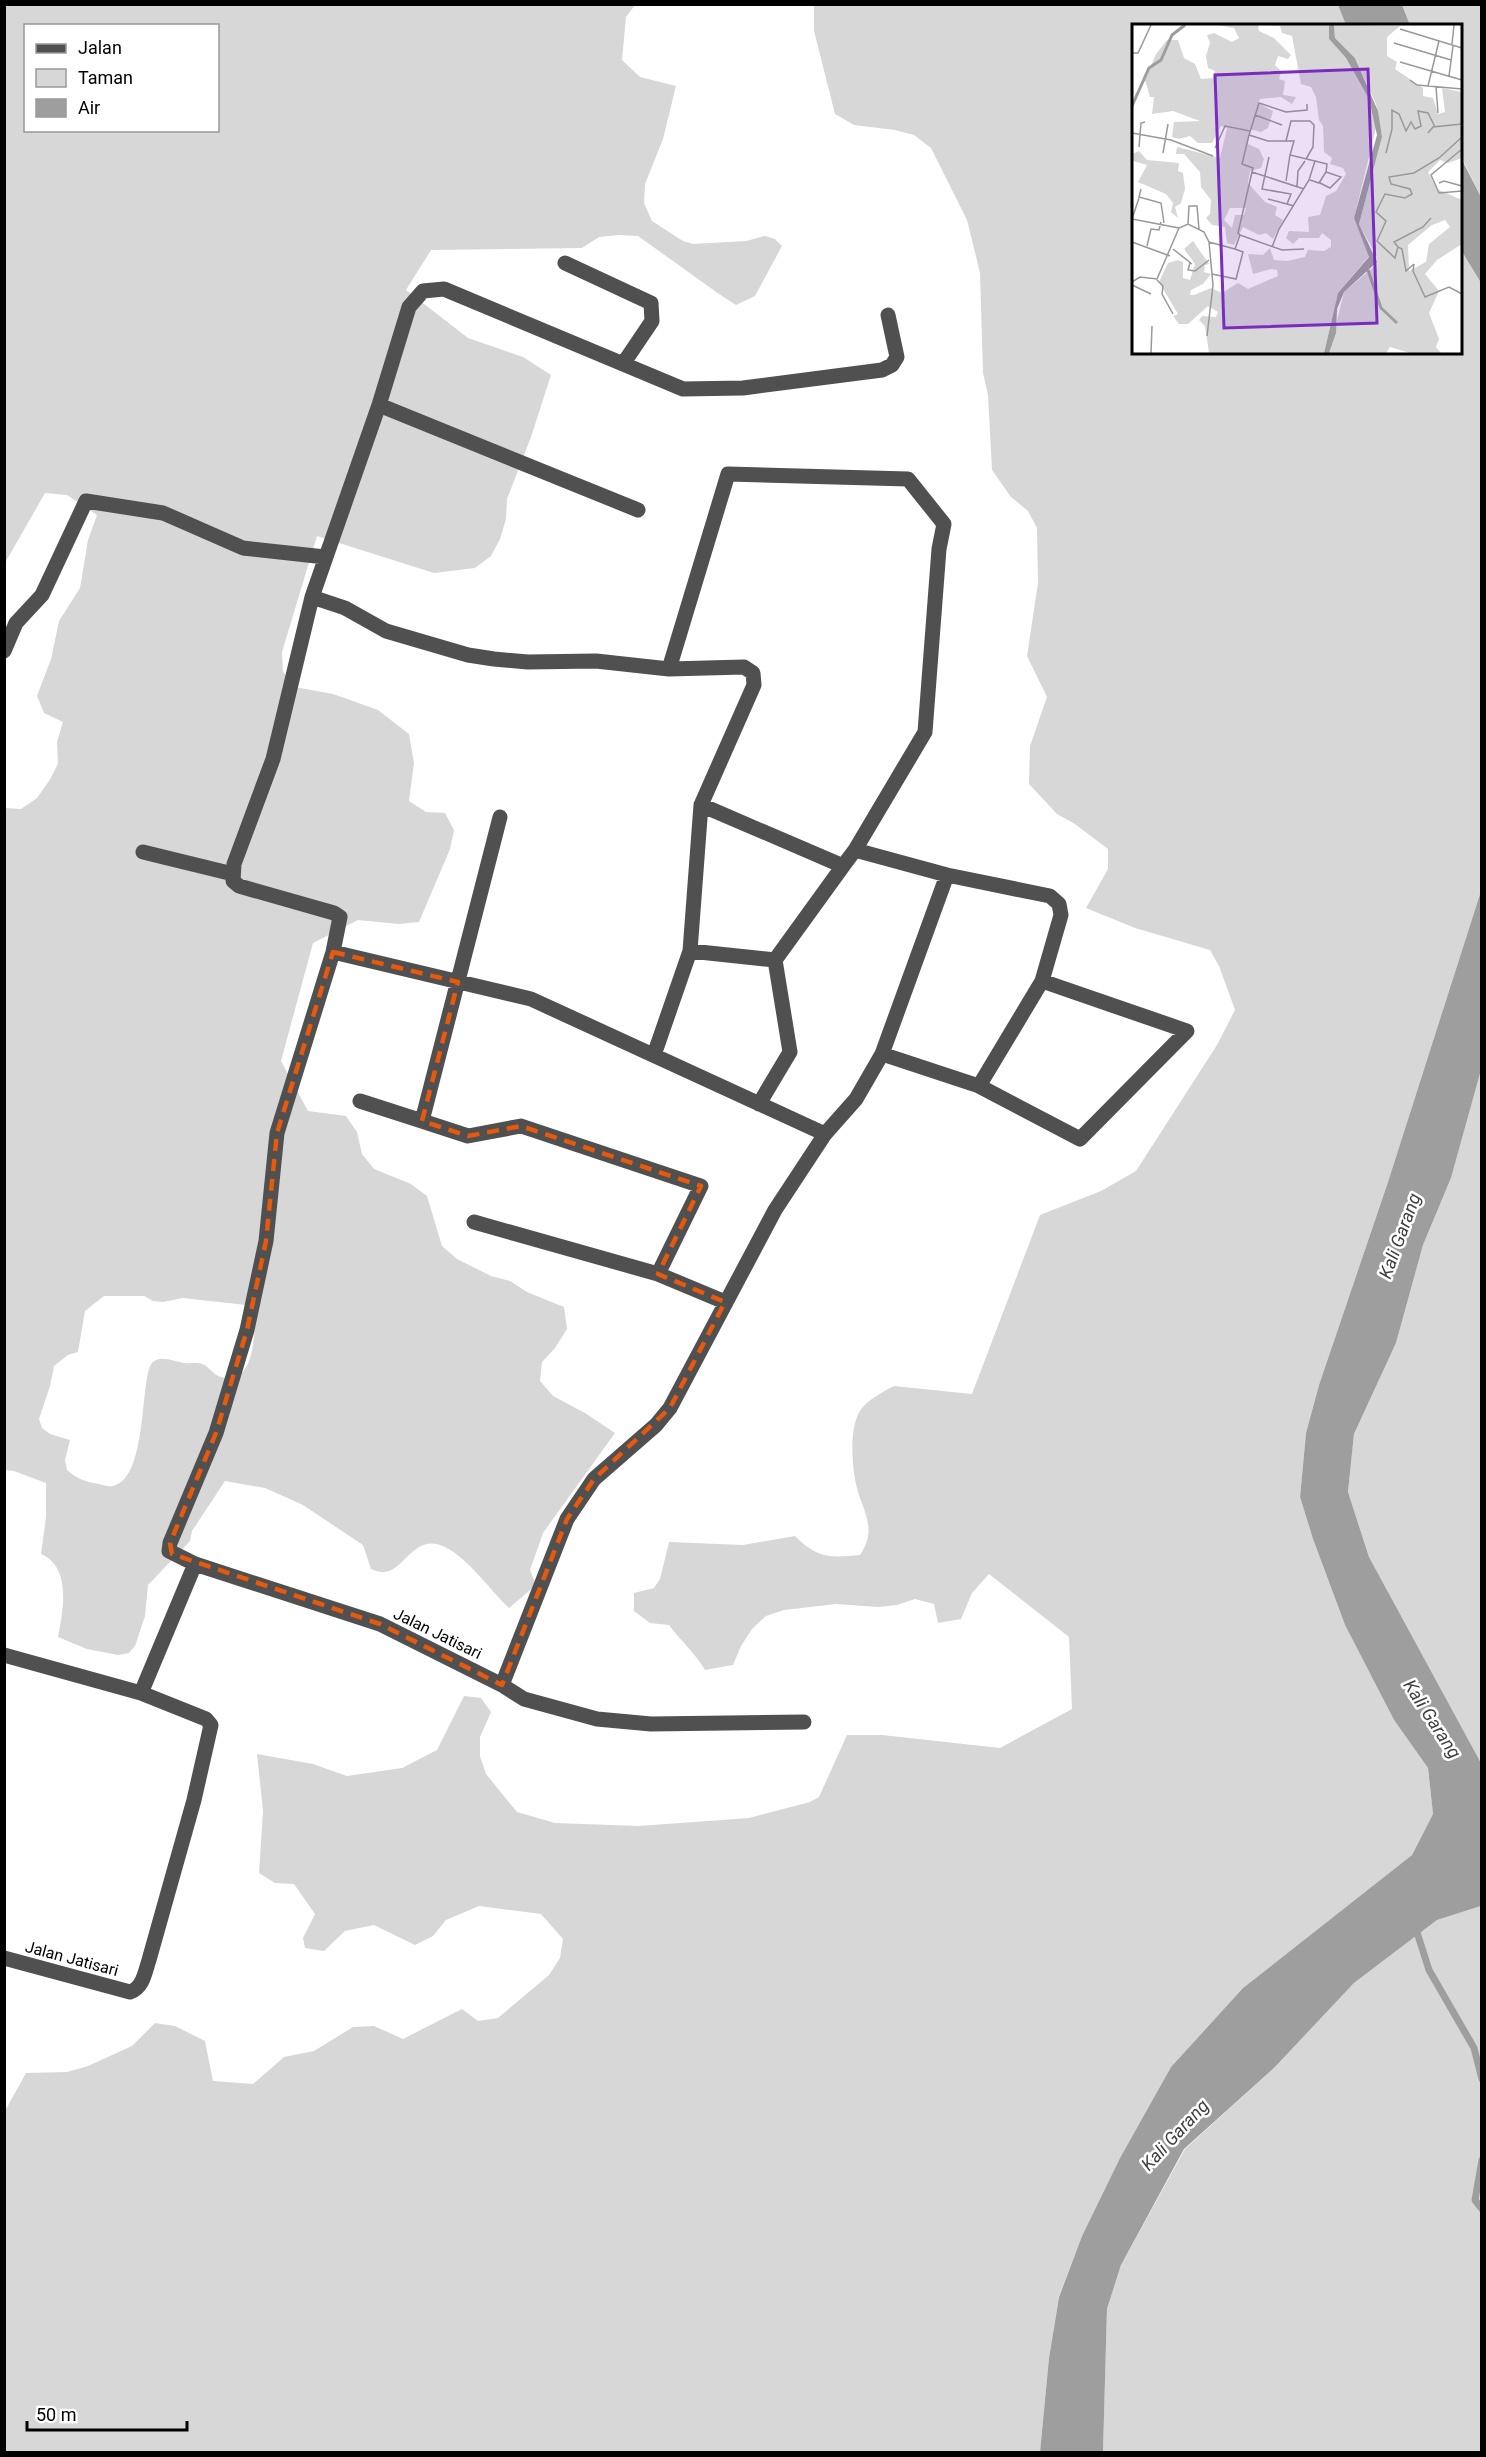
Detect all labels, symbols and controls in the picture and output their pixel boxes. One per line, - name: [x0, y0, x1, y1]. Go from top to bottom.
- legend: [24, 24, 219, 132]
- inset map: [1132, 24, 1462, 354]
- text: Jalan: [78, 37, 122, 58]
- text: Taman: [78, 67, 133, 88]
- text: Air: [78, 97, 100, 118]
- water label: Kali Garang: [1374, 1190, 1425, 1281]
- street label: Jalan Jatisari: [391, 1604, 485, 1663]
- water label: Kali Garang: [1399, 1676, 1466, 1762]
- street label: Jalan Jatisari: [23, 1937, 121, 1980]
- water label: Kali Garang: [1137, 2095, 1213, 2174]
- scale bar: [27, 2394, 188, 2432]
- text: 50 m: [36, 2404, 76, 2425]

